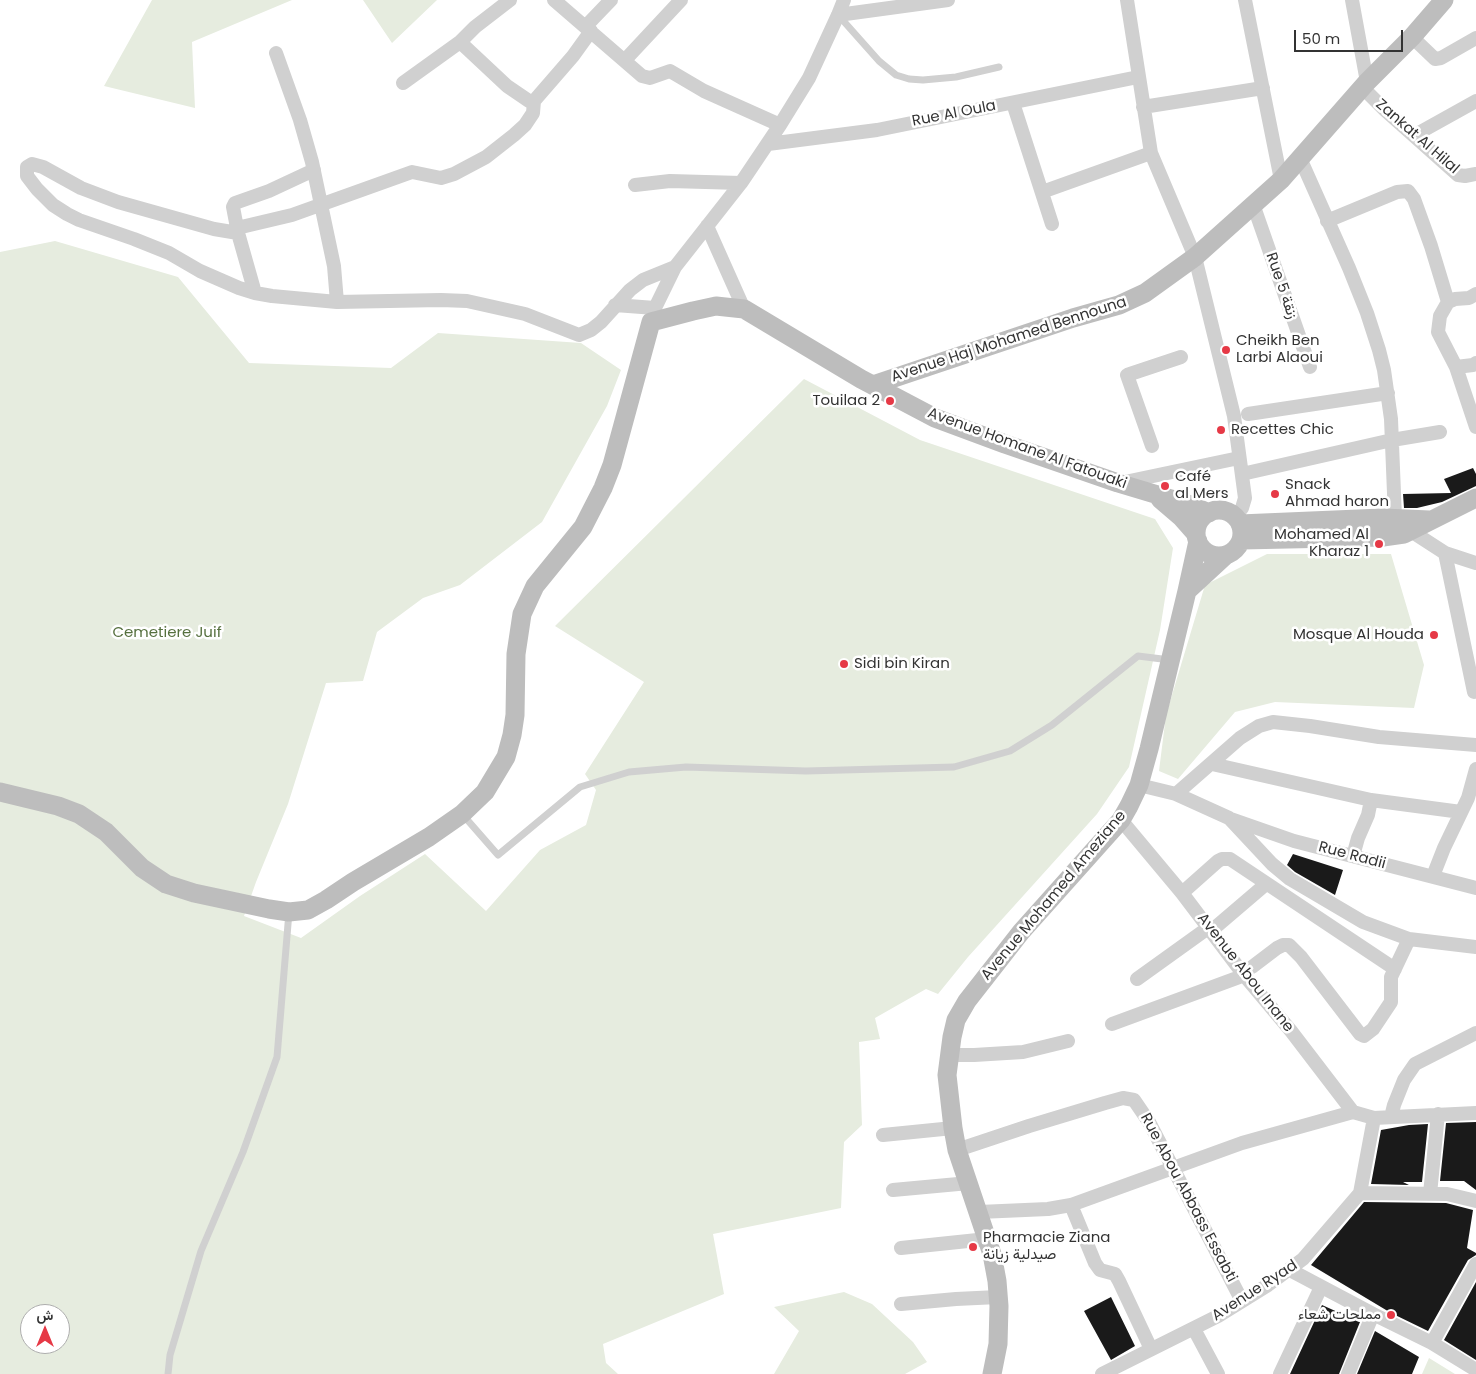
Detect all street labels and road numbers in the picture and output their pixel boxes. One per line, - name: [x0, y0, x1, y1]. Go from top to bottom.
- street label: Zankat Al Hilal: [1372, 96, 1462, 178]
- street label: Rue Al Oula: [911, 97, 997, 131]
- street label: Rue 5 زنقة: [1261, 250, 1301, 322]
- street label: Avenue Haj Mohamed Bennouna: [889, 293, 1129, 387]
- street label: Avenue Homane Al Fatouaki: [925, 405, 1129, 493]
- street label: Avenue Mohamed Ameziane: [978, 808, 1130, 984]
- street label: Rue Radii: [1316, 838, 1388, 874]
- street label: Avenue Abou Inane: [1193, 910, 1297, 1036]
- street label: Rue Abou Abbass Essabti: [1136, 1111, 1240, 1285]
- street label: Avenue Ryad: [1209, 1257, 1301, 1325]

